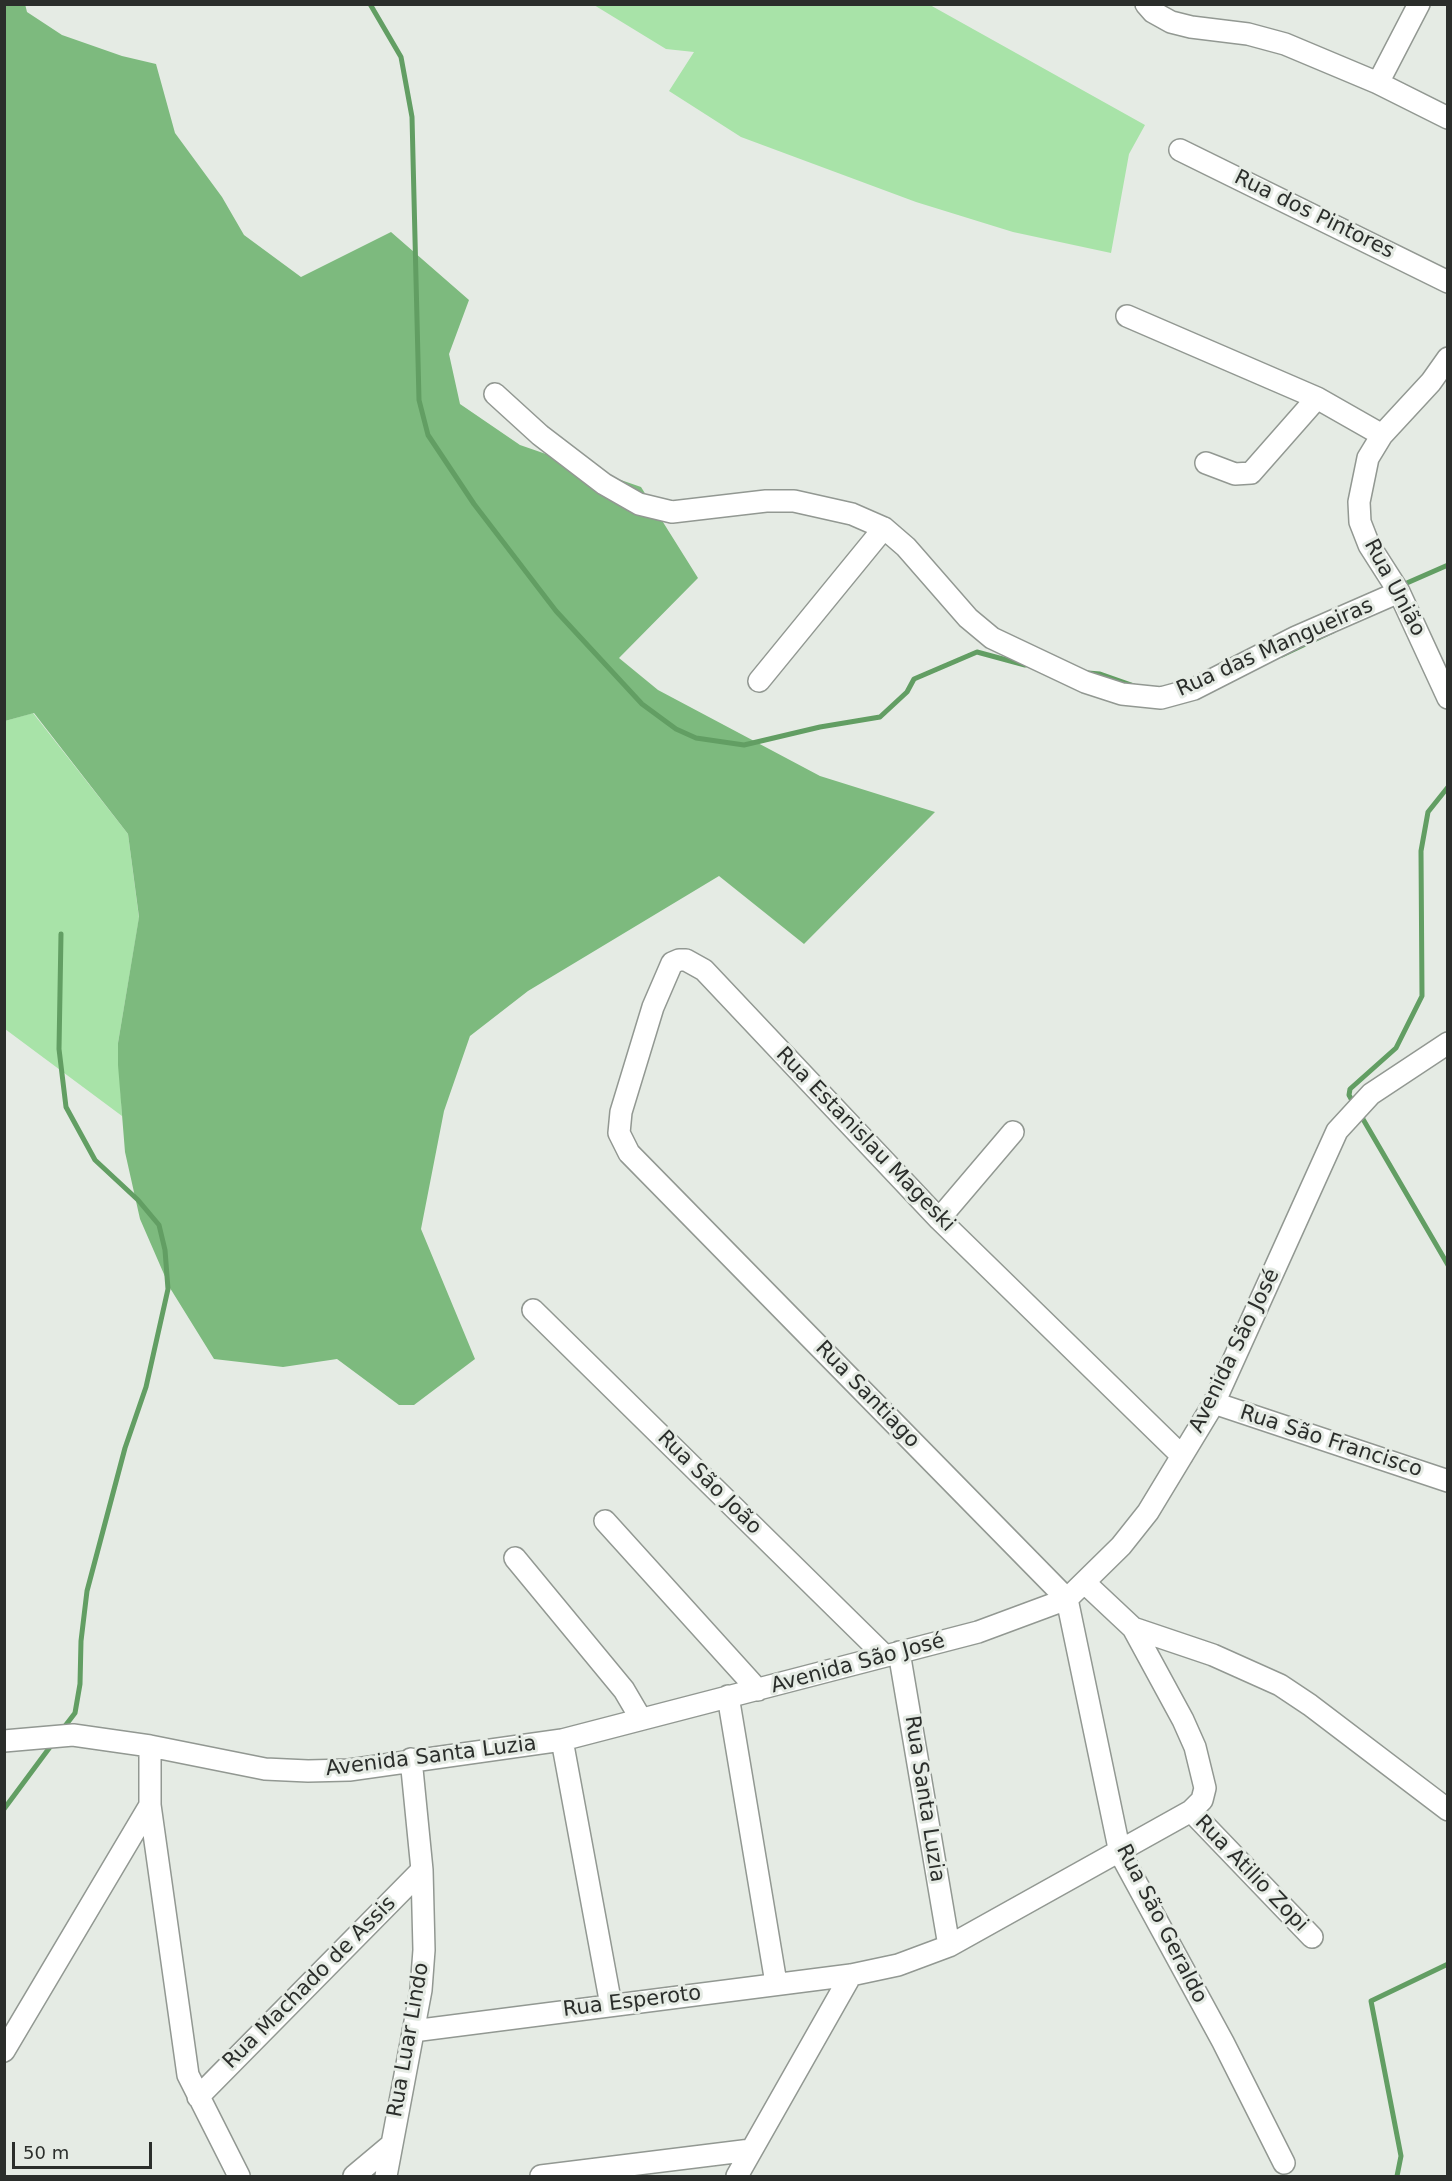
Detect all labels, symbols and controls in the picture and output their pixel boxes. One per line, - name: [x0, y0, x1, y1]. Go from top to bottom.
- street label: Rua dos Pintores: [1230, 165, 1398, 265]
- street label: Rua União: [1358, 535, 1430, 641]
- street label: Rua das Mangueiras: [1173, 593, 1377, 703]
- street label: Rua Estanislau Mageski: [770, 1042, 960, 1238]
- street label: Avenida São José: [1184, 1265, 1286, 1437]
- street label: Rua Santiago: [810, 1336, 924, 1454]
- street label: Rua São Francisco: [1237, 1401, 1425, 1483]
- street label: Rua São João: [652, 1426, 766, 1540]
- street label: Avenida São José: [768, 1629, 948, 1699]
- street label: Rua Santa Luzia: [898, 1714, 950, 1884]
- street label: Avenida Santa Luzia: [324, 1732, 538, 1782]
- street label: Rua Atilio Zopi: [1189, 1811, 1313, 1937]
- street label: Rua São Geraldo: [1110, 1840, 1212, 2008]
- street label: Rua Machado de Assis: [218, 1891, 402, 2075]
- street label: Rua Luar Lindo: [383, 1961, 435, 2119]
- street label: Rua Esperoto: [561, 1981, 703, 2023]
- scale bar: [15, 2130, 154, 2168]
- text: 50 m: [23, 2142, 69, 2163]

